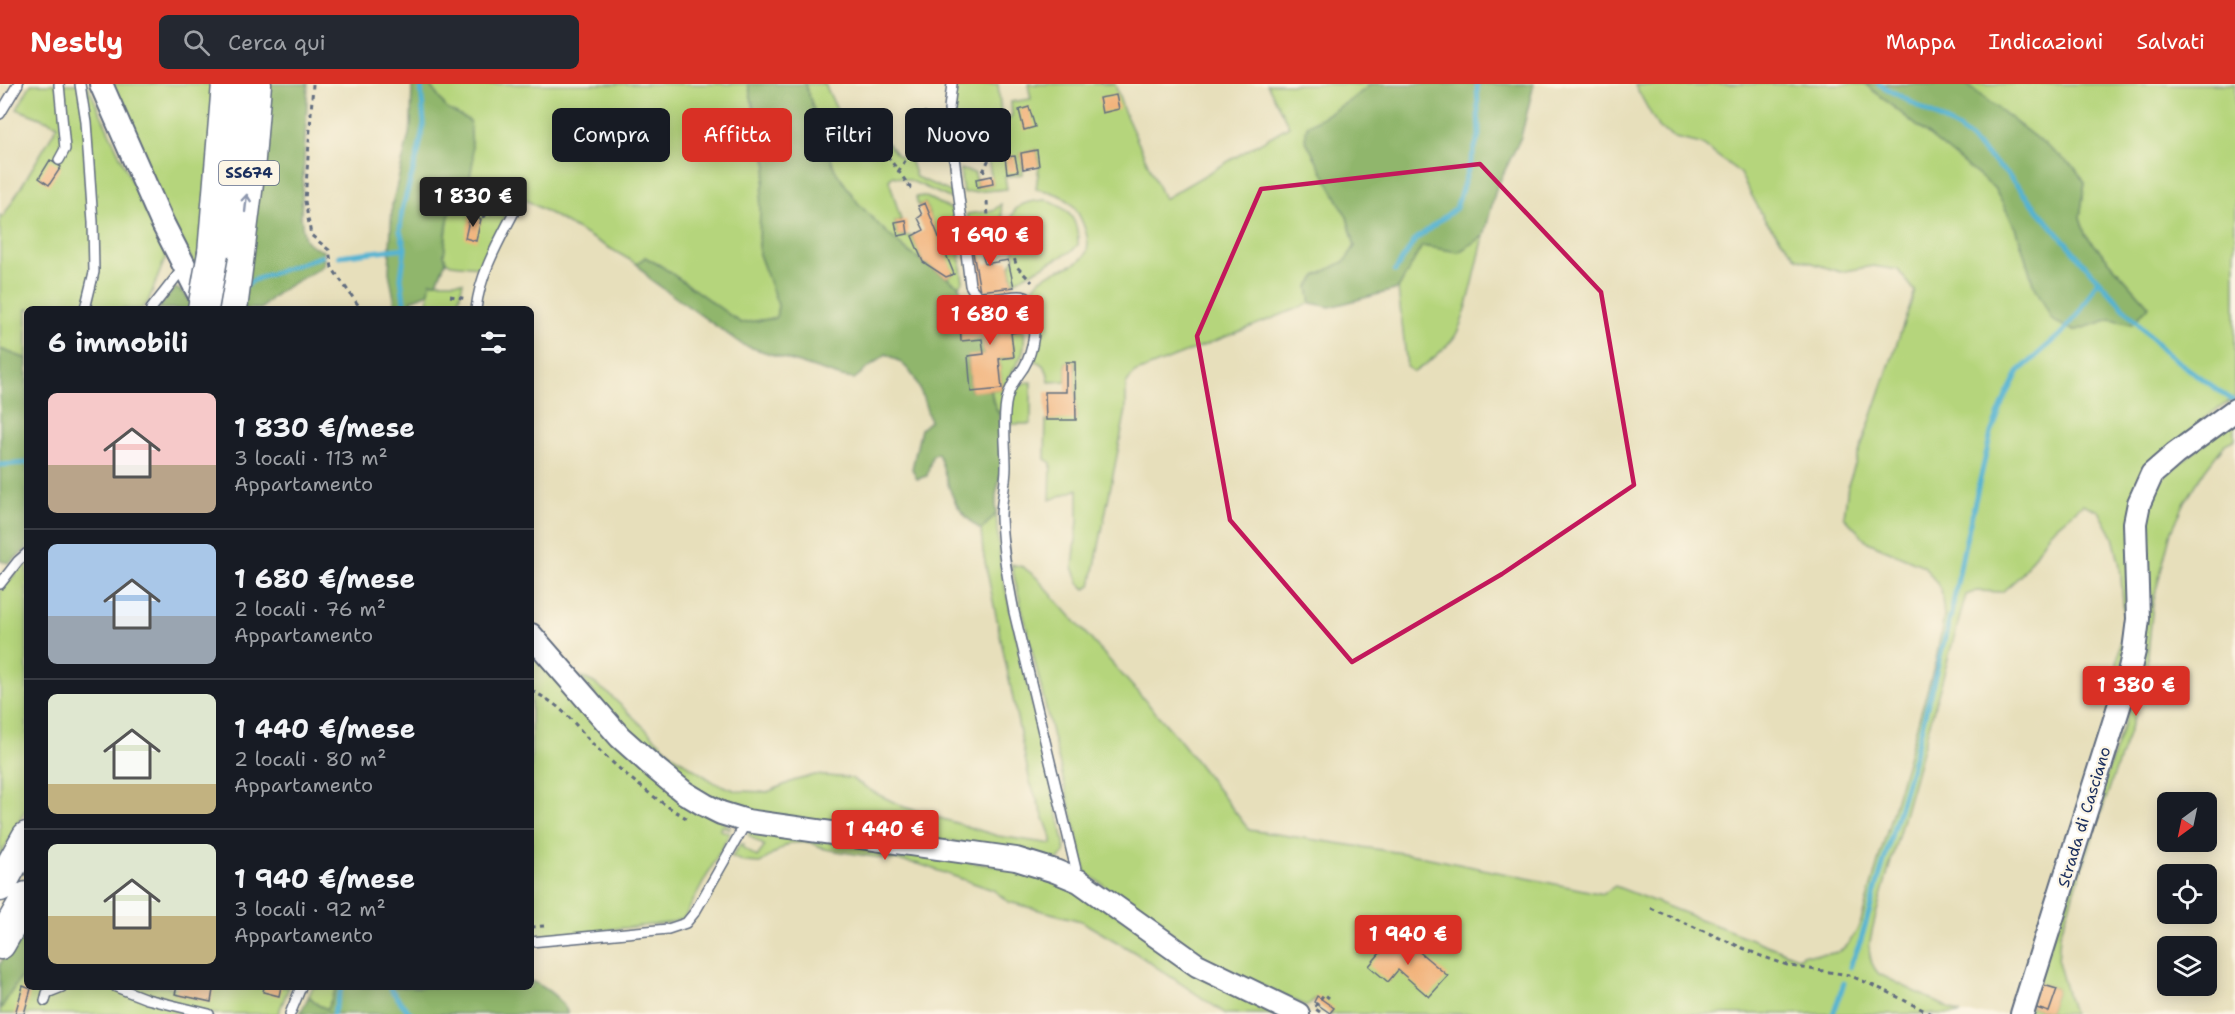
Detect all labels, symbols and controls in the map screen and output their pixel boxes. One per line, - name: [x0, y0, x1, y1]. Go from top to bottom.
- search box: [159, 15, 579, 69]
- text: Nestly: [30, 23, 123, 61]
- icon: search: [180, 26, 213, 59]
- text: Cerca qui: [228, 28, 326, 57]
- text: Mappa: [1886, 28, 1956, 56]
- text: Indicazioni: [1989, 28, 2103, 56]
- text: Salvati: [2136, 28, 2205, 56]
- chip: Compra: [552, 108, 670, 162]
- chip: Affitta: [682, 108, 792, 162]
- chip: Filtri: [804, 108, 893, 162]
- chip: Nuovo: [905, 108, 1011, 162]
- road number: SS674: [219, 161, 279, 185]
- pin: 1 830 €: [418, 177, 528, 228]
- text: 1 830 €: [434, 183, 512, 209]
- one-way arrow: [241, 193, 252, 213]
- pin: 1 690 €: [935, 216, 1045, 267]
- text: 1 690 €: [951, 222, 1029, 248]
- pin: 1 680 €: [935, 295, 1045, 346]
- text: 1 680 €: [951, 301, 1029, 327]
- text: 6 immobili: [48, 325, 188, 360]
- icon: filters: [477, 326, 510, 359]
- text: 1 830 €/mese: [234, 410, 415, 445]
- icon: home: [96, 417, 168, 489]
- text: 3 locali · 113 m²: [234, 445, 388, 471]
- text: Appartamento: [234, 471, 373, 497]
- text: 1 680 €/mese: [234, 561, 415, 596]
- icon: home: [96, 568, 168, 640]
- text: 2 locali · 76 m²: [234, 596, 386, 622]
- text: Appartamento: [234, 622, 373, 648]
- pin: 1 380 €: [2081, 666, 2191, 717]
- text: 1 380 €: [2097, 672, 2175, 698]
- text: 1 440 €/mese: [234, 711, 415, 746]
- icon: home: [96, 718, 168, 790]
- street label: Strada di Casciano: [2053, 744, 2115, 890]
- text: 2 locali · 80 m²: [234, 746, 386, 772]
- text: Appartamento: [234, 772, 373, 798]
- north arrow: [2157, 792, 2217, 852]
- map controls: [2157, 792, 2217, 996]
- pin: 1 440 €: [830, 810, 940, 861]
- text: 1 440 €: [846, 816, 924, 842]
- text: 1 940 €/mese: [234, 861, 415, 896]
- button: locate: [2157, 864, 2217, 924]
- icon: home: [96, 868, 168, 940]
- text: 3 locali · 92 m²: [234, 896, 386, 922]
- pin: 1 940 €: [1353, 915, 1463, 966]
- text: 1 940 €: [1369, 921, 1447, 947]
- text: Appartamento: [234, 922, 373, 948]
- button: layers: [2157, 936, 2217, 996]

